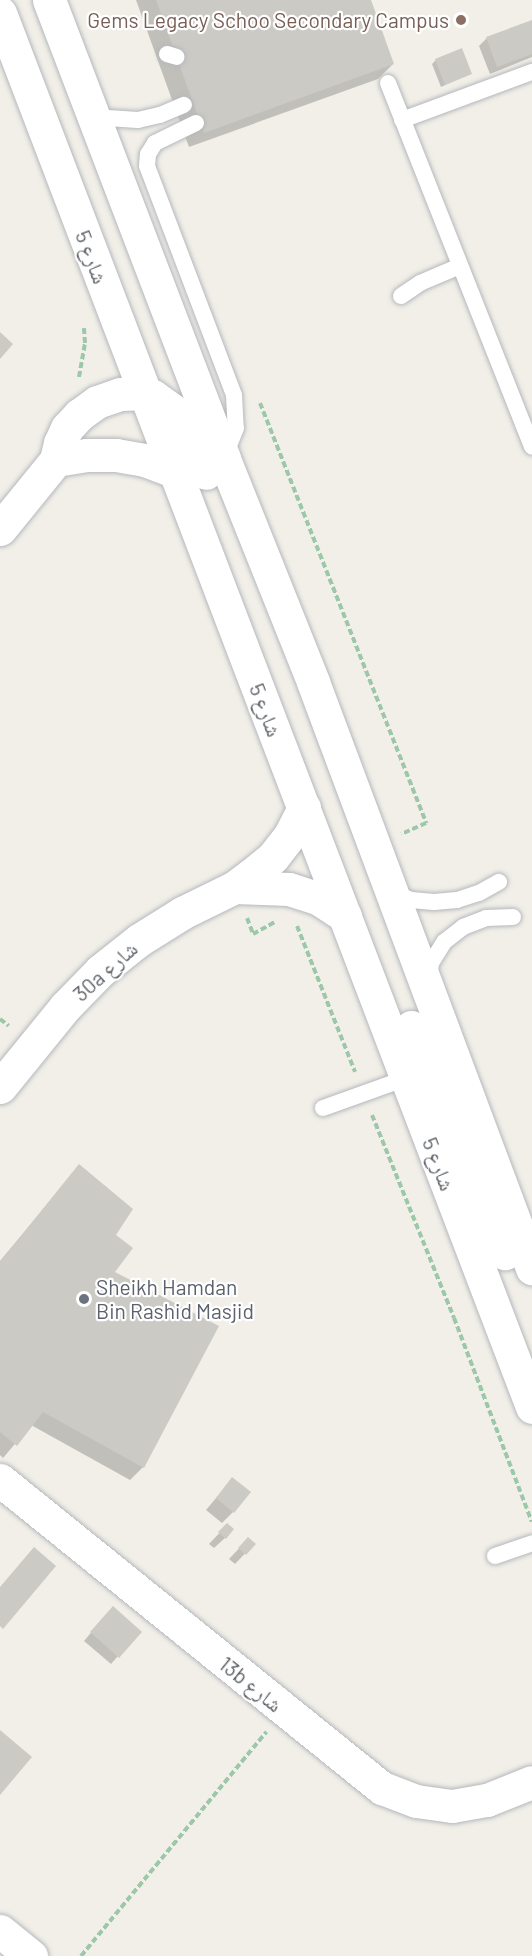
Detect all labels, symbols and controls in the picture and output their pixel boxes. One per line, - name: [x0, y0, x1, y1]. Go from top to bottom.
- place label: Gems Legacy Schoo Secondary Campus: [87, 7, 449, 33]
- marker: Gems Legacy Schoo Secondary Campus: [454, 13, 468, 27]
- street label: شارع 5: [70, 227, 114, 287]
- street label: شارع 5: [244, 680, 288, 740]
- street label: 30a شارع: [68, 936, 142, 1006]
- street label: شارع 5: [417, 1134, 461, 1194]
- place label: Sheikh Hamdan Bin Rashid Masjid: [96, 1274, 254, 1324]
- marker: Sheikh Hamdan Bin Rashid Masjid: [77, 1292, 91, 1306]
- street label: 13b شارع: [214, 1651, 288, 1717]

